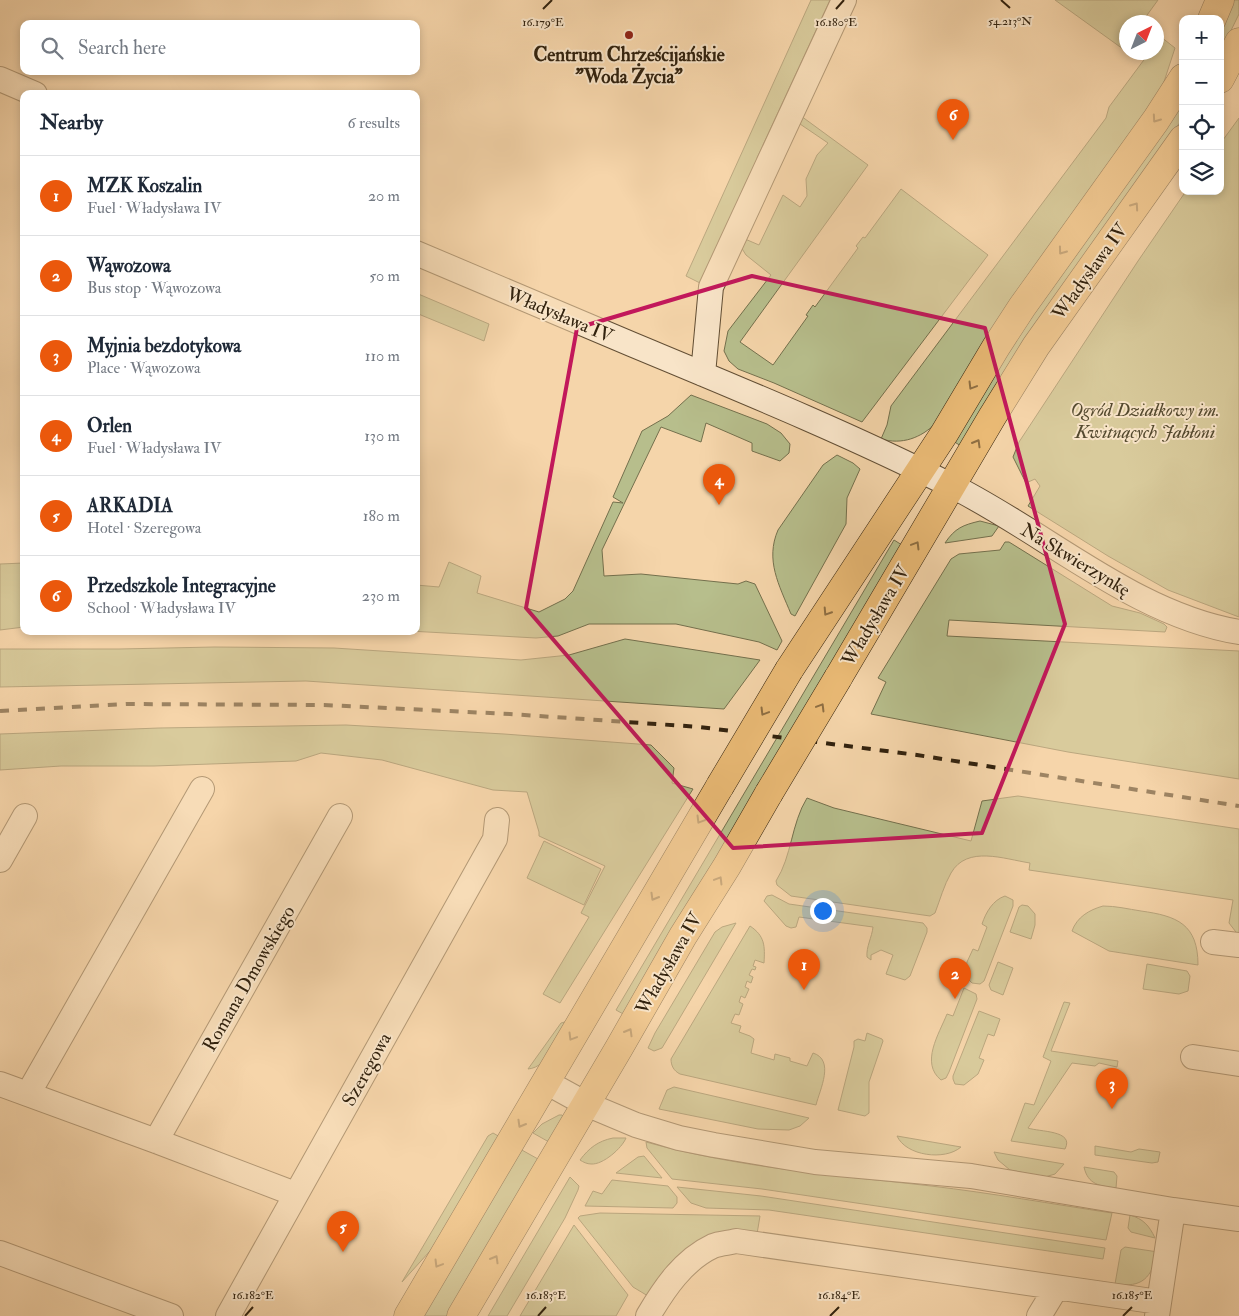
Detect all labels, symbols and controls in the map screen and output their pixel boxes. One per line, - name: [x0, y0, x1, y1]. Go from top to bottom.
- text: 54.213°N: [988, 14, 1032, 29]
- text: 16.179°E: [522, 15, 564, 30]
- text: 16.180°E: [815, 15, 857, 30]
- north arrow: [1119, 15, 1164, 60]
- map controls: [1179, 15, 1224, 195]
- button: +: [1179, 15, 1224, 60]
- search box: [20, 20, 420, 75]
- marker: Centrum Chrześcijańskie "Woda Życia": [623, 29, 635, 41]
- icon: search: [38, 34, 66, 62]
- text: Search here: [78, 36, 166, 60]
- place label: Centrum Chrześcijańskie "Woda Życia": [533, 43, 725, 90]
- button: −: [1179, 60, 1224, 105]
- pin: 6: [937, 99, 969, 140]
- button: locate: [1179, 105, 1224, 150]
- text: Nearby: [40, 109, 103, 136]
- text: 6 results: [348, 113, 400, 133]
- one-way arrow: [1153, 114, 1163, 123]
- button: layers: [1179, 150, 1224, 195]
- text: MZK Koszalin: [87, 174, 202, 198]
- text: 1: [53, 186, 59, 206]
- text: 20 m: [368, 186, 400, 206]
- text: Fuel · Władysława IV: [87, 198, 221, 218]
- one-way arrow: [1129, 203, 1138, 212]
- street label: Władysława IV: [1046, 218, 1133, 325]
- one-way arrow: [1059, 245, 1068, 255]
- text: Wąwozowa: [87, 254, 171, 278]
- text: 2: [52, 266, 60, 286]
- text: 50 m: [369, 266, 400, 286]
- text: Bus stop · Wąwozowa: [87, 278, 221, 298]
- street label: Władysława IV: [502, 281, 617, 348]
- text: Myjnia bezdotykowa: [87, 334, 241, 358]
- text: 3: [53, 346, 59, 366]
- text: 110 m: [365, 346, 400, 366]
- text: Place · Wąwozowa: [87, 358, 201, 378]
- one-way arrow: [968, 381, 978, 390]
- park label: Ogród Działkowy im. Kwitnących Jabłoni: [1070, 398, 1220, 444]
- text: Orlen: [87, 414, 132, 438]
- text: 4: [52, 426, 60, 446]
- text: 130 m: [364, 426, 400, 446]
- text: Fuel · Władysława IV: [87, 438, 221, 458]
- one-way arrow: [970, 440, 980, 449]
- pin: 4: [703, 464, 735, 505]
- text: ARKADIA: [87, 494, 173, 518]
- text: 5: [52, 506, 60, 526]
- text: 180 m: [363, 506, 400, 526]
- text: Hotel · Szeregowa: [87, 518, 201, 538]
- street label: Na Skwierzynkę: [1016, 518, 1135, 602]
- one-way arrow: [910, 542, 920, 551]
- street label: Władysława IV: [836, 560, 916, 671]
- text: Przedszkole Integracyjne: [87, 574, 276, 598]
- text: 6: [52, 586, 60, 606]
- text: 230 m: [362, 586, 400, 606]
- text: School · Władysława IV: [87, 598, 236, 618]
- one-way arrow: [824, 606, 833, 615]
- one-way arrow: [814, 703, 824, 712]
- one-way arrow: [761, 706, 771, 715]
- one-way arrow: [696, 815, 706, 824]
- one-way arrow: [712, 876, 722, 885]
- one-way arrow: [651, 891, 661, 900]
- your location: [810, 898, 836, 924]
- street label: Romana Dmowskiego: [197, 901, 300, 1056]
- street label: Władysława IV: [630, 908, 708, 1020]
- pin: 1: [788, 949, 820, 990]
- pin: 2: [939, 958, 971, 999]
- street label: Szeregowa: [337, 1028, 397, 1111]
- one-way arrow: [622, 1028, 632, 1037]
- one-way arrow: [569, 1032, 579, 1041]
- pin: 3: [1096, 1068, 1128, 1109]
- one-way arrow: [517, 1118, 527, 1127]
- pin: 5: [327, 1211, 359, 1252]
- one-way arrow: [488, 1255, 498, 1264]
- one-way arrow: [435, 1258, 445, 1267]
- text: 16.182°E: [232, 1288, 274, 1303]
- text: 16.183°E: [526, 1288, 566, 1303]
- text: 16.184°E: [818, 1288, 860, 1303]
- text: 16.185°E: [1112, 1288, 1153, 1303]

